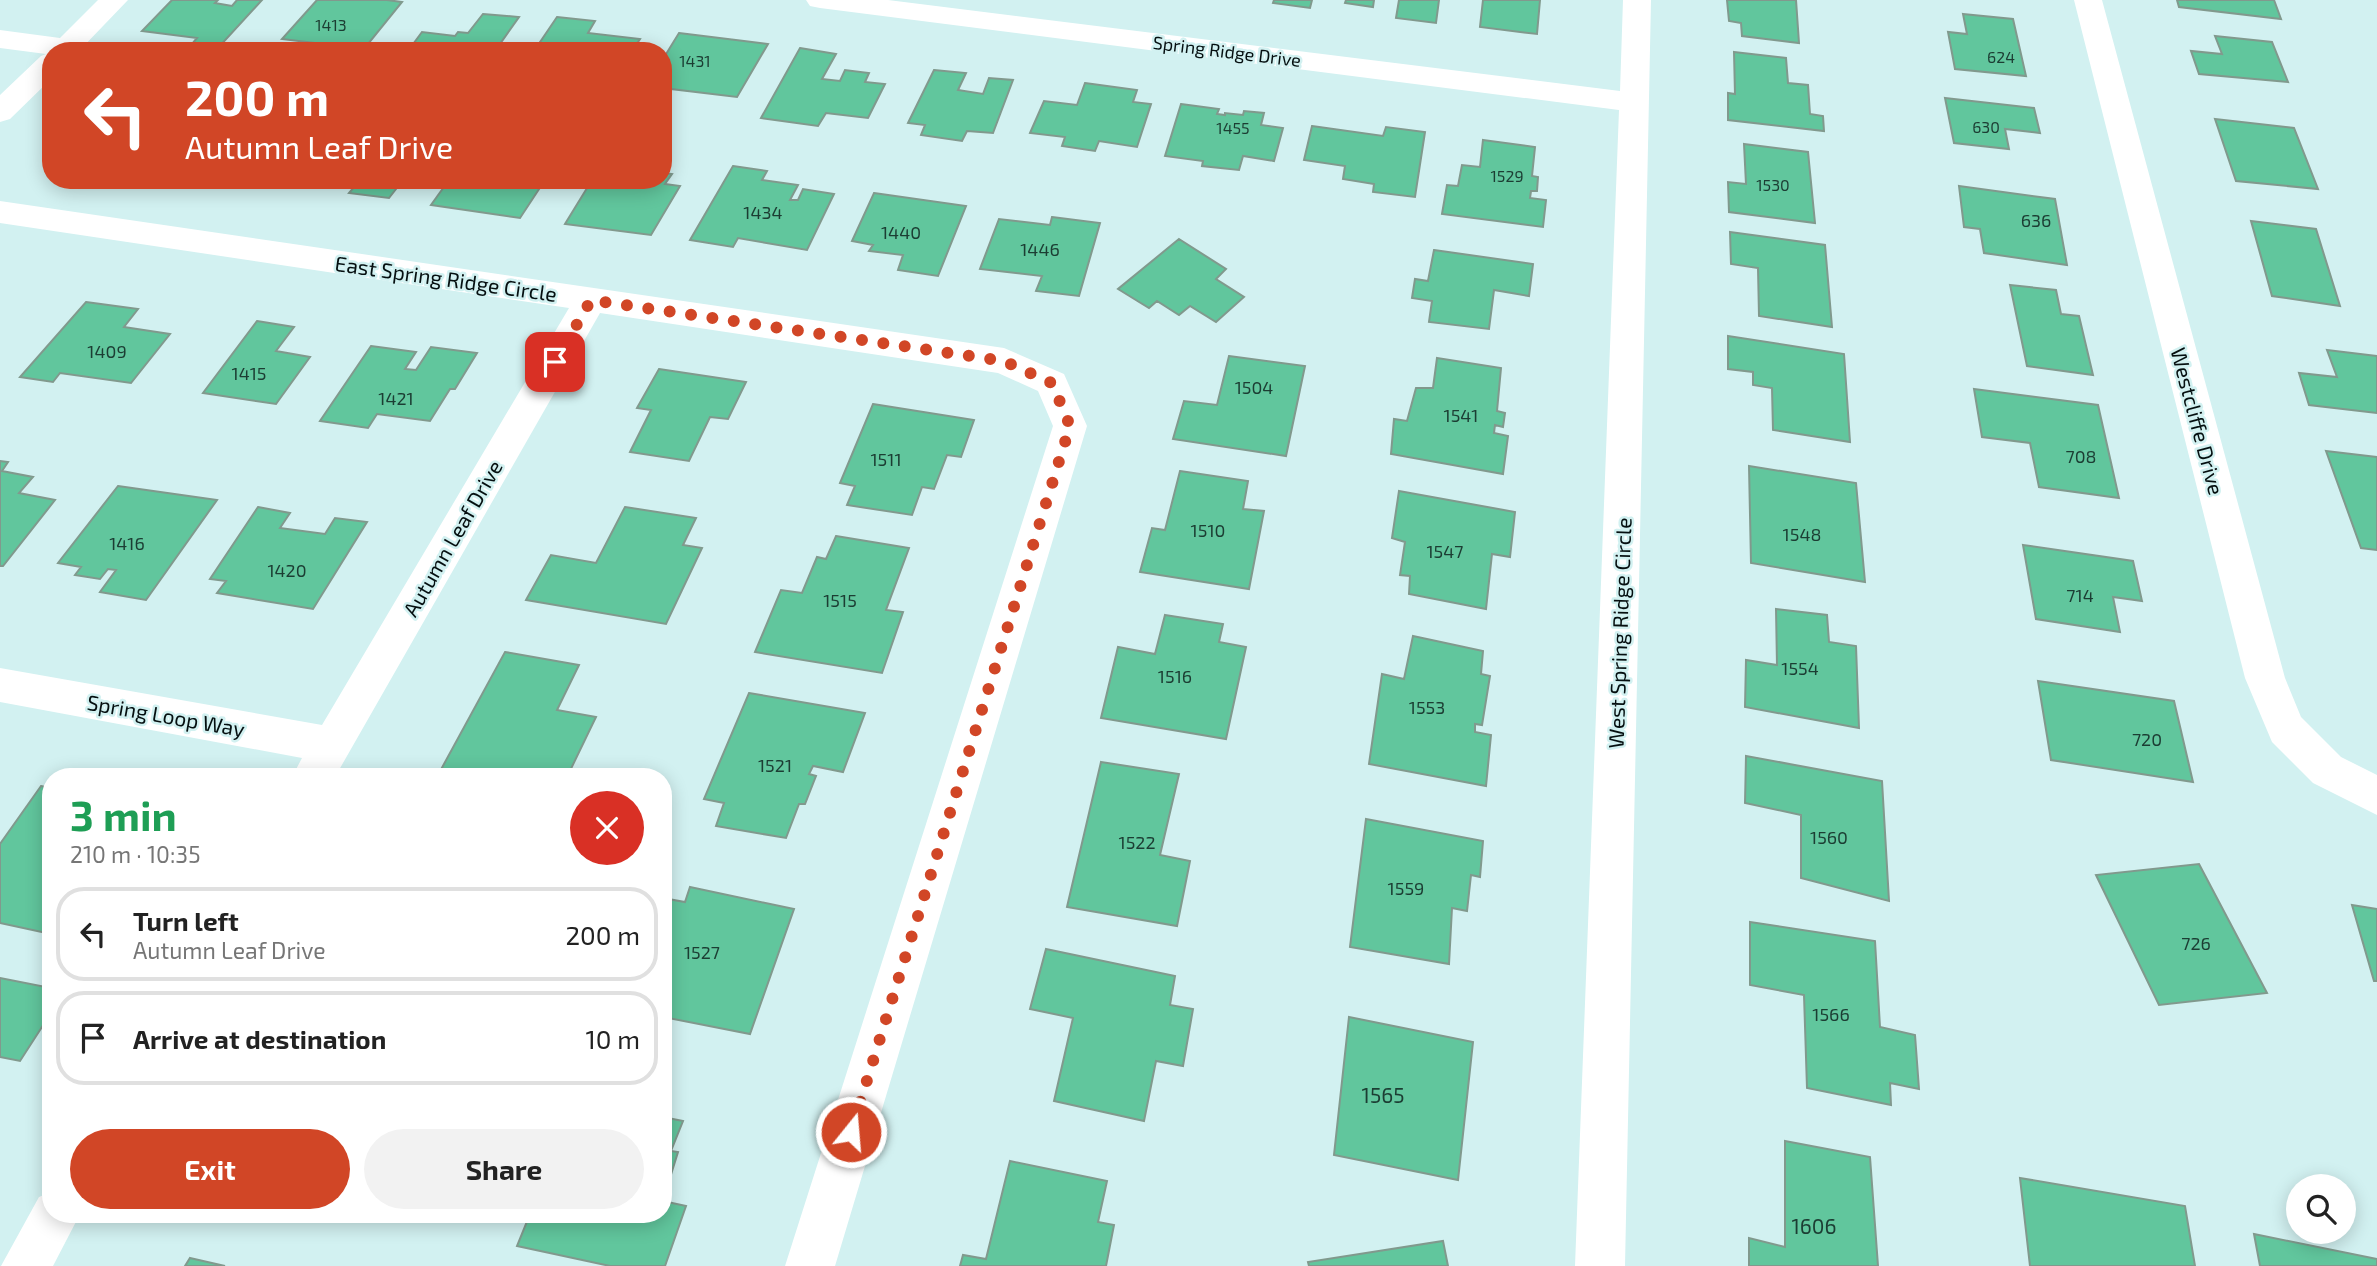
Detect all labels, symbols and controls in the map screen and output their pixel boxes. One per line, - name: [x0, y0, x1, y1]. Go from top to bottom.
- house number: 1413: [315, 15, 347, 34]
- street label: Spring Ridge Drive: [1152, 31, 1302, 71]
- house number: 624: [1987, 47, 2015, 66]
- house number: 1431: [679, 51, 711, 70]
- text: 200 m: [185, 67, 329, 126]
- icon: left: [70, 70, 161, 161]
- house number: 630: [1972, 117, 2000, 136]
- house number: 1455: [1216, 118, 1250, 137]
- text: Autumn Leaf Drive: [185, 127, 453, 165]
- house number: 1529: [1490, 166, 1524, 185]
- house number: 1530: [1756, 175, 1790, 194]
- house number: 1434: [743, 201, 783, 223]
- house number: 636: [2021, 209, 2051, 231]
- house number: 1440: [881, 221, 921, 243]
- house number: 1446: [1020, 238, 1060, 260]
- street label: East Spring Ridge Circle: [333, 250, 559, 306]
- pin: [525, 332, 585, 392]
- house number: 1409: [87, 340, 127, 362]
- icon: arrive: [536, 343, 574, 381]
- street label: Westcliffe Drive: [2166, 344, 2230, 498]
- house number: 1415: [231, 362, 267, 384]
- house number: 1504: [1235, 376, 1273, 398]
- house number: 1421: [378, 387, 414, 409]
- house number: 1541: [1443, 404, 1479, 426]
- house number: 708: [2066, 445, 2097, 467]
- house number: 1511: [870, 448, 902, 470]
- street label: Autumn Leaf Drive: [397, 456, 507, 620]
- street label: West Spring Ridge Circle: [1602, 517, 1636, 749]
- house number: 1510: [1191, 519, 1225, 541]
- house number: 1548: [1783, 523, 1821, 545]
- house number: 1416: [109, 532, 145, 554]
- house number: 1547: [1426, 540, 1464, 562]
- house number: 1420: [267, 559, 307, 581]
- house number: 714: [2066, 584, 2094, 606]
- house number: 1515: [823, 589, 857, 611]
- house number: 1554: [1781, 657, 1819, 679]
- house number: 1516: [1158, 665, 1192, 687]
- street label: Spring Loop Way: [85, 689, 247, 741]
- house number: 1553: [1409, 696, 1445, 718]
- house number: 720: [2132, 728, 2162, 750]
- house number: 1521: [758, 754, 792, 776]
- text: 3 min: [70, 789, 177, 839]
- button: close: [570, 791, 644, 865]
- house number: 1560: [1810, 826, 1848, 848]
- house number: 1522: [1118, 831, 1156, 853]
- text: 210 m · 10:35: [70, 840, 200, 868]
- house number: 1559: [1388, 877, 1424, 899]
- text: Turn left: [133, 905, 239, 936]
- icon: left: [74, 915, 112, 953]
- text: 200 m: [565, 919, 640, 950]
- house number: 726: [2181, 932, 2211, 954]
- text: Autumn Leaf Drive: [133, 936, 326, 964]
- house number: 1527: [684, 941, 720, 963]
- house number: 1566: [1812, 1003, 1850, 1025]
- icon: arrive: [74, 1019, 112, 1057]
- text: Arrive at destination: [133, 1023, 386, 1054]
- text: 10 m: [585, 1023, 640, 1054]
- house number: 1565: [1362, 1082, 1404, 1107]
- position arrow: [814, 1095, 888, 1169]
- button: Exit: [70, 1129, 350, 1209]
- button: Share: [364, 1129, 644, 1209]
- map controls: [2286, 1174, 2356, 1244]
- button: search: [2286, 1174, 2356, 1244]
- house number: 1606: [1791, 1213, 1837, 1238]

